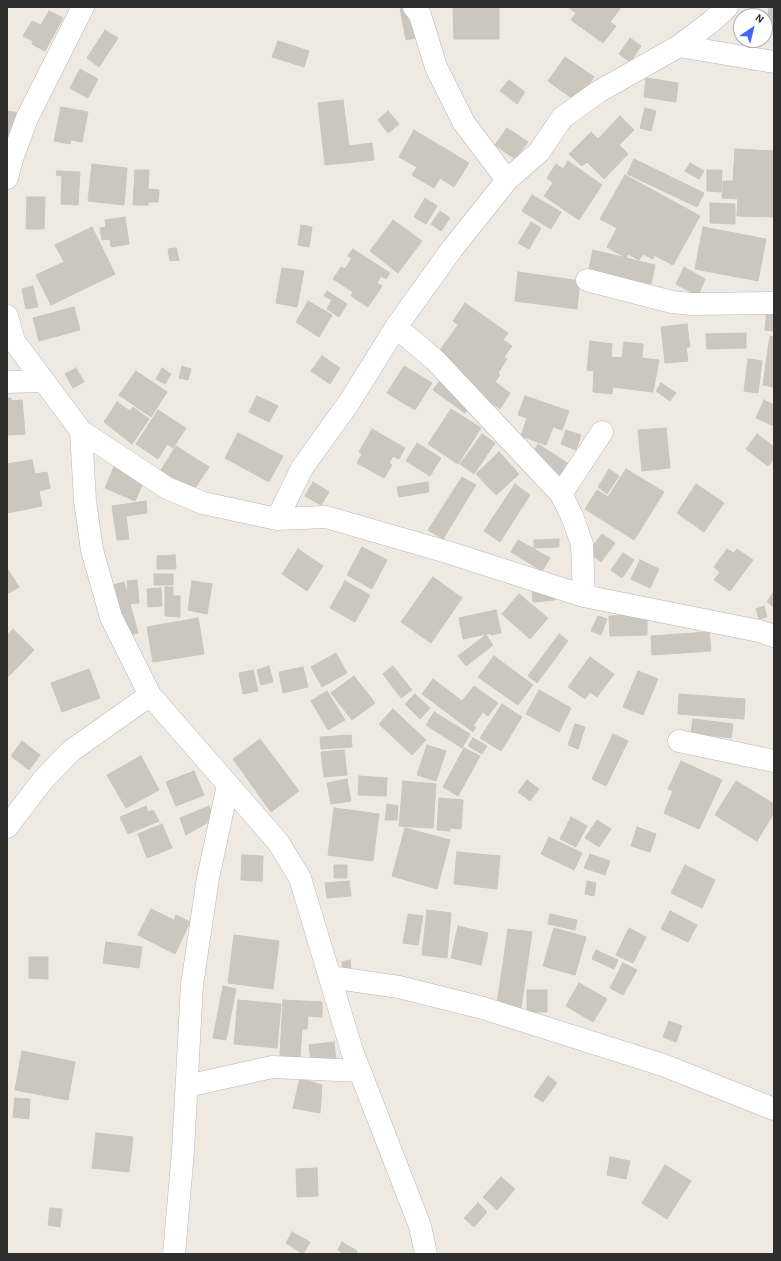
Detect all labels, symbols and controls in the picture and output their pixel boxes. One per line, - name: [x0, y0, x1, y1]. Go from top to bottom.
- north arrow: [733, 8, 773, 48]
- text: N: [753, 12, 766, 25]

